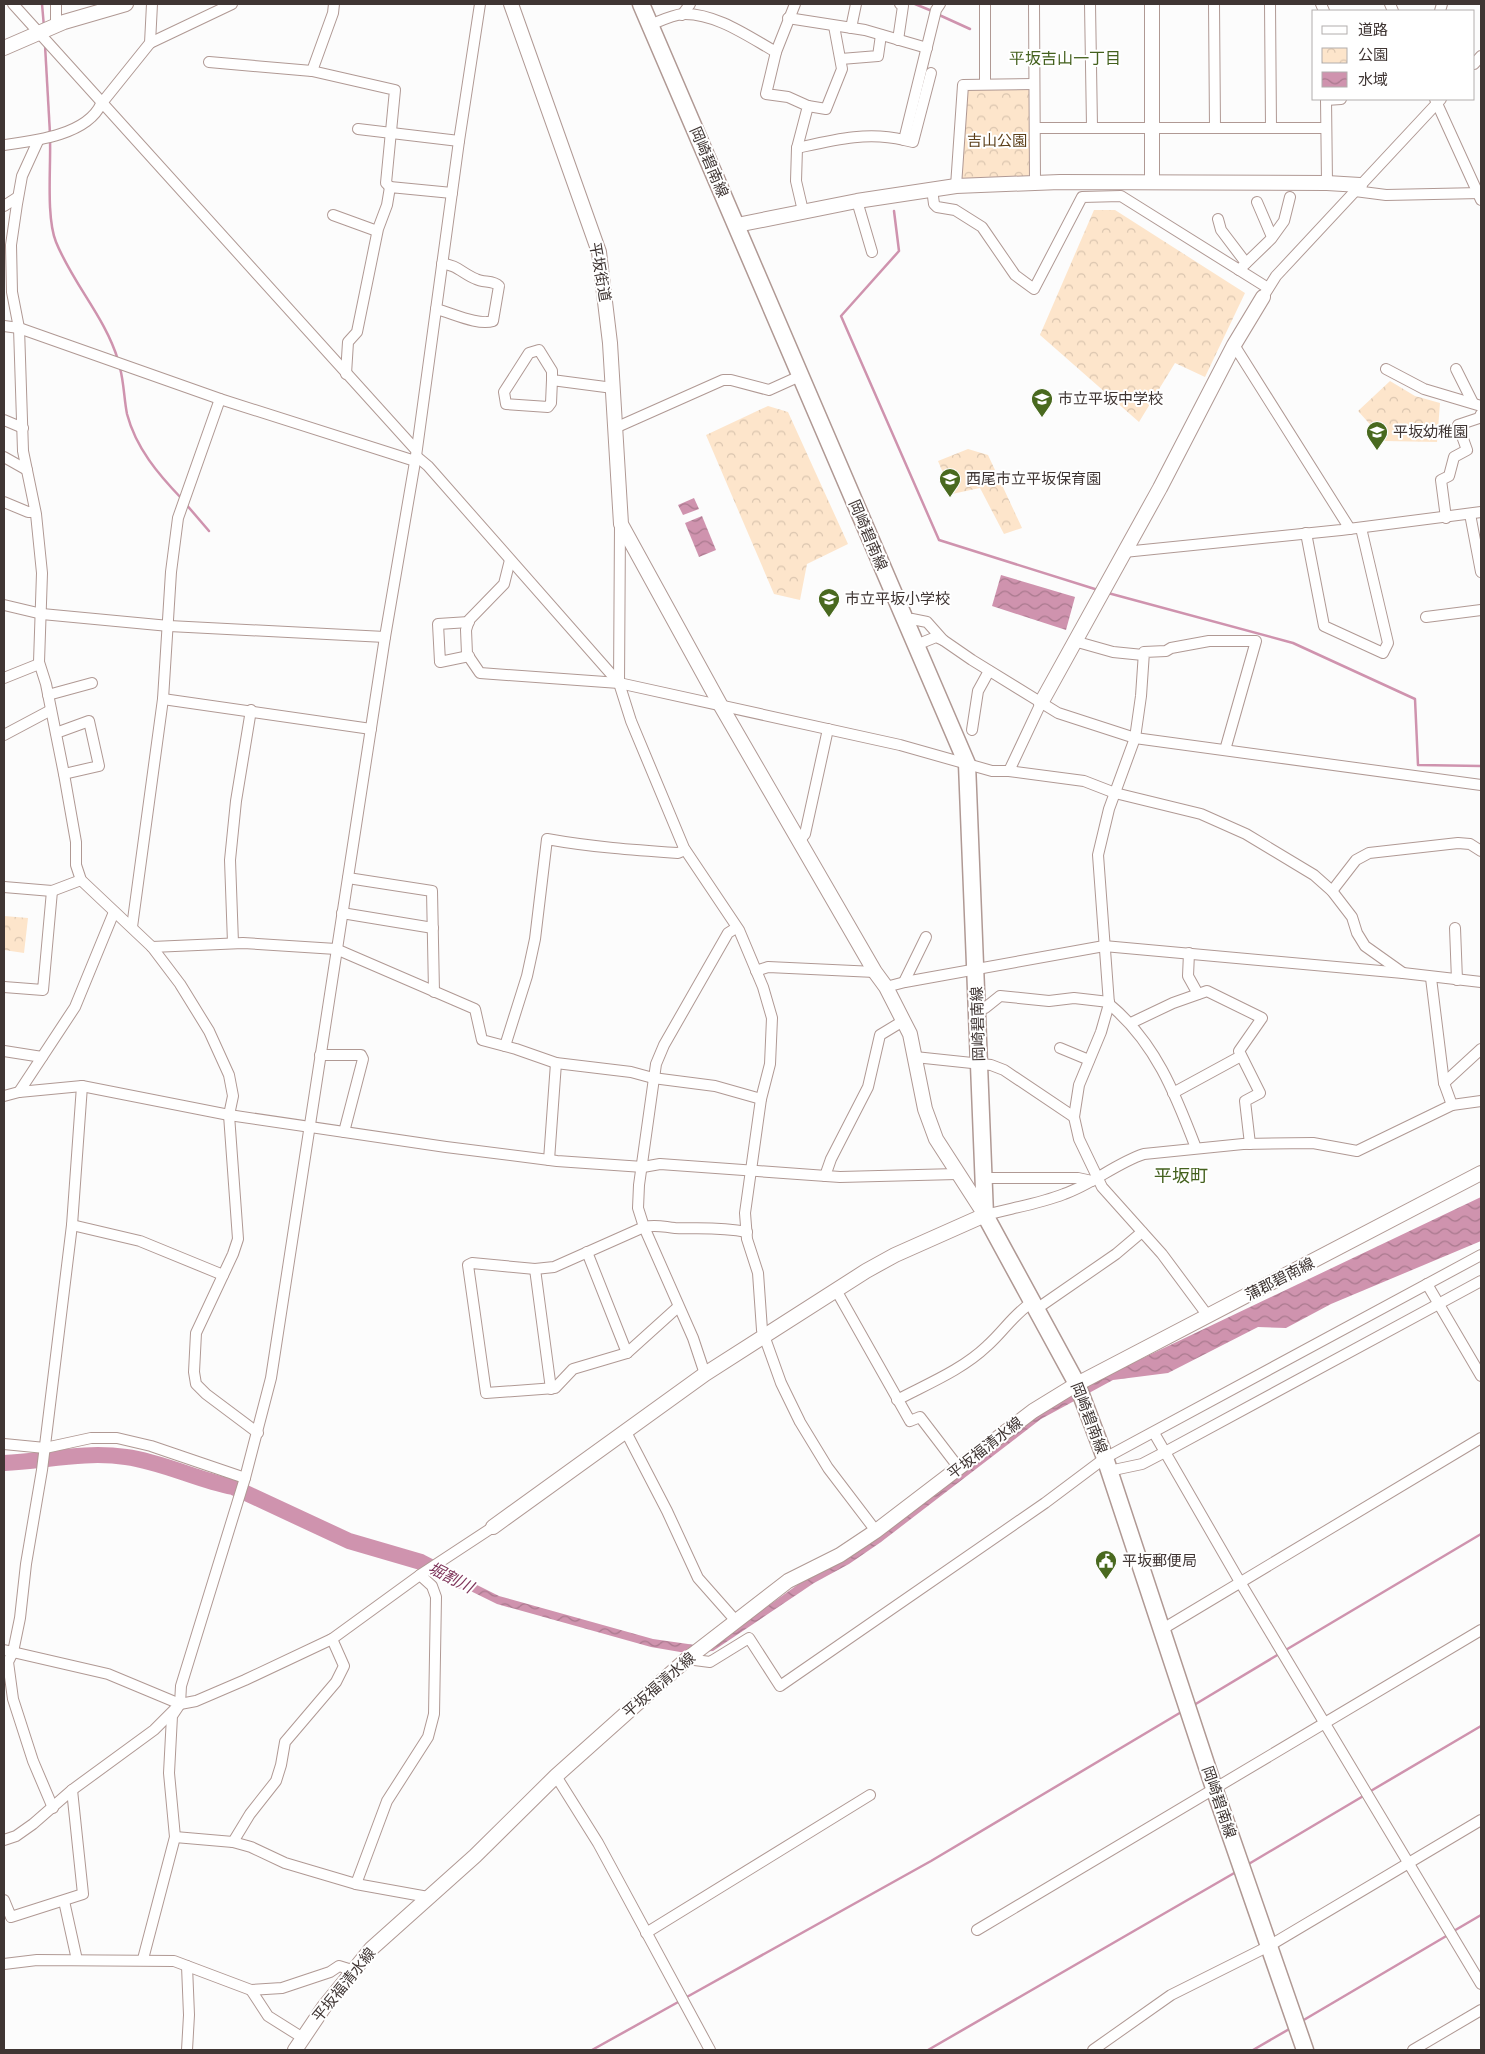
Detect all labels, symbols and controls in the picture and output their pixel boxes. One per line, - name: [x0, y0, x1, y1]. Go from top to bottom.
- legend: [1312, 10, 1475, 100]
- text: 道路: [1358, 21, 1388, 39]
- text: 公園: [1358, 46, 1388, 64]
- district label: 平坂吉山一丁目: [1009, 49, 1121, 69]
- text: 水域: [1358, 71, 1388, 89]
- street label: 岡崎碧南線: [686, 124, 732, 200]
- park label: 吉山公園: [967, 132, 1027, 150]
- street label: 平坂街道: [586, 241, 614, 303]
- school or university icon: 市立平坂中学校: [1030, 387, 1054, 418]
- place label: 市立平坂中学校: [1058, 390, 1163, 408]
- school or university icon: 平坂幼稚園: [1365, 420, 1389, 451]
- place label: 平坂幼稚園: [1393, 423, 1468, 441]
- school or university icon: 西尾市立平坂保育園: [938, 467, 962, 498]
- place label: 西尾市立平坂保育園: [966, 470, 1101, 488]
- street label: 岡崎碧南線: [845, 497, 891, 573]
- school or university icon: 市立平坂小学校: [817, 587, 841, 618]
- place label: 市立平坂小学校: [845, 590, 950, 608]
- street label: 岡崎碧南線: [968, 986, 988, 1062]
- district label: 平坂町: [1154, 1165, 1208, 1187]
- street label: 蒲郡碧南線: [1242, 1254, 1318, 1304]
- street label: 岡崎碧南線: [1067, 1380, 1111, 1456]
- street label: 平坂福清水線: [944, 1413, 1026, 1483]
- public building icon: 平坂郵便局: [1094, 1549, 1118, 1580]
- place label: 平坂郵便局: [1122, 1552, 1197, 1570]
- water label: 堀割川: [425, 1558, 478, 1599]
- street label: 平坂福清水線: [619, 1649, 699, 1721]
- street label: 岡崎碧南線: [1198, 1764, 1240, 1840]
- street label: 平坂福清水線: [309, 1944, 379, 2026]

